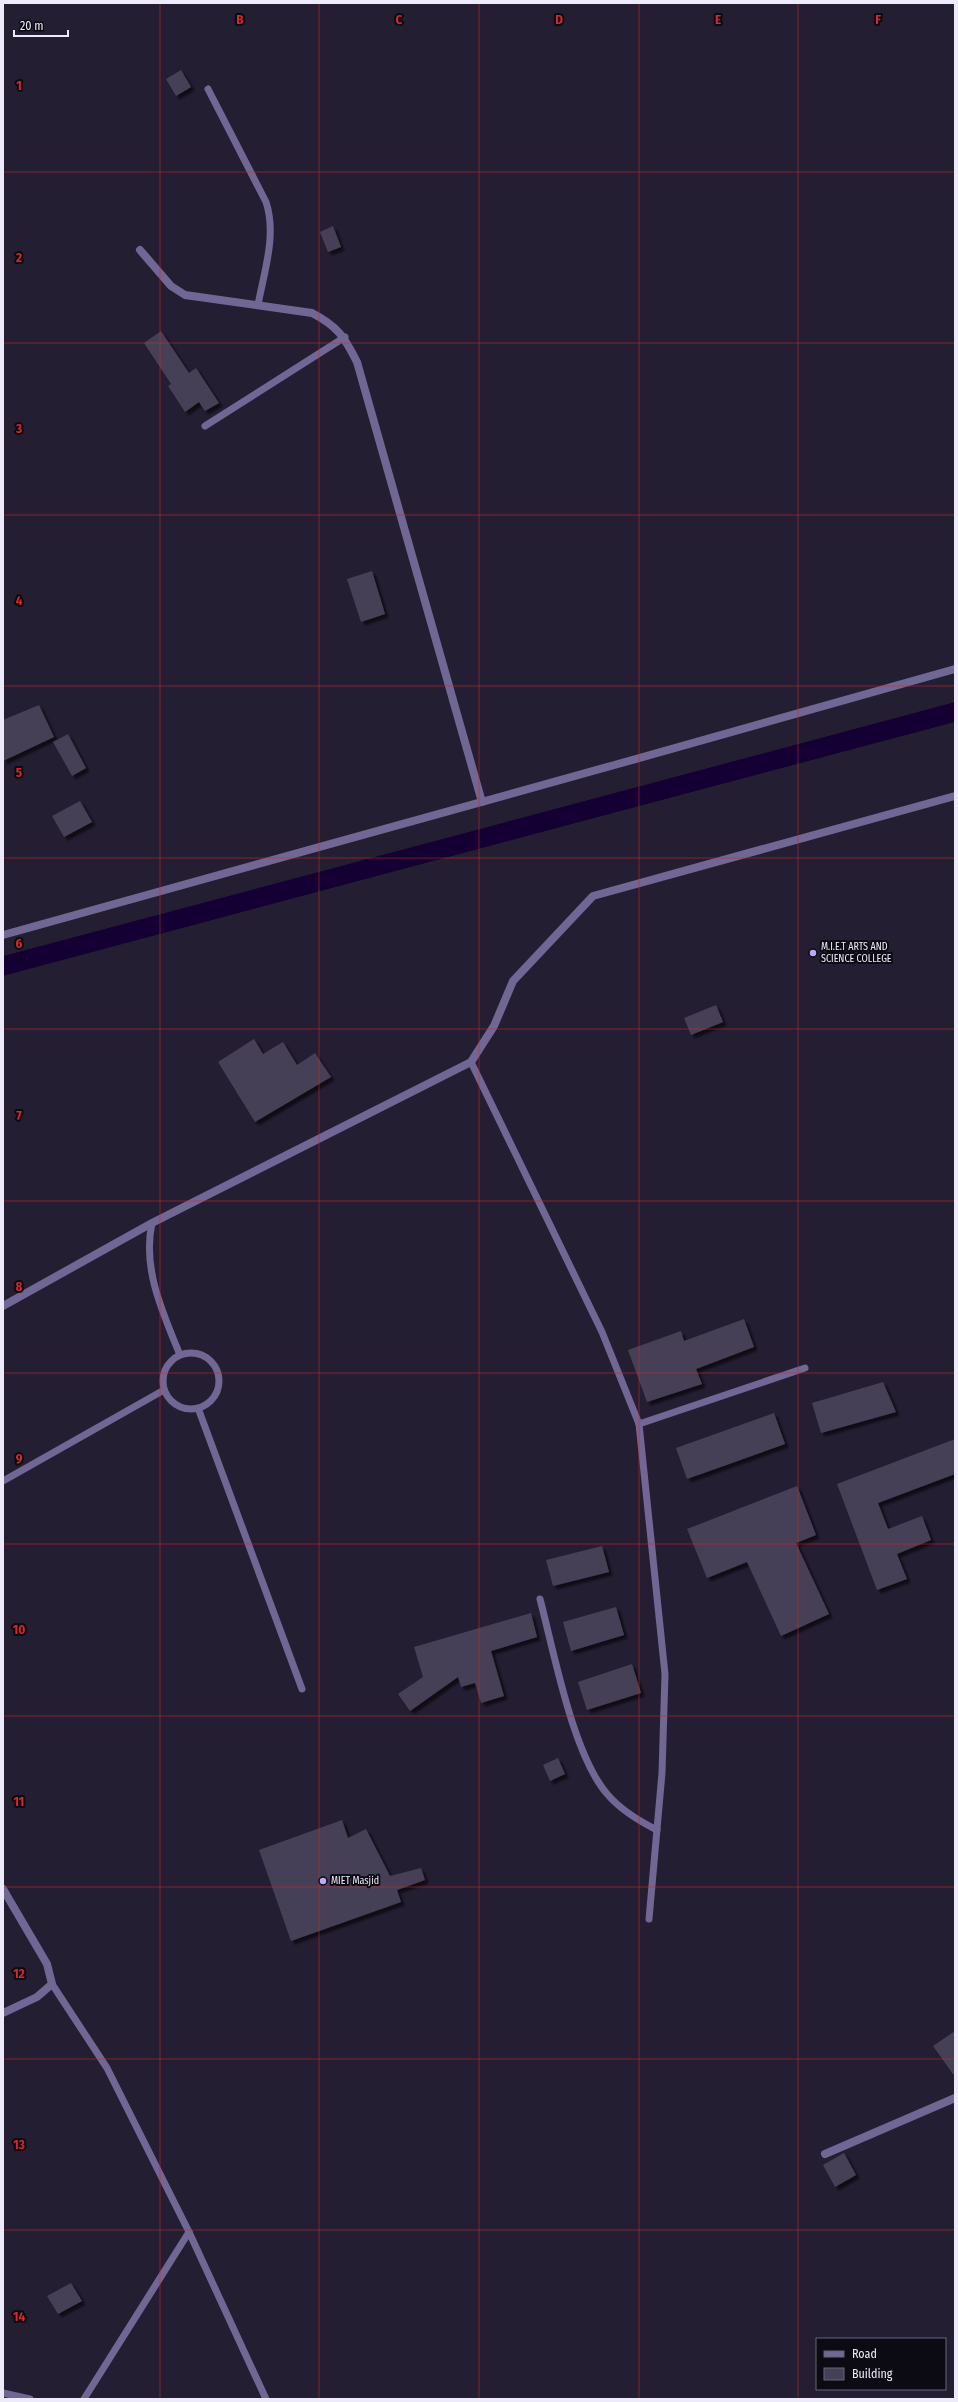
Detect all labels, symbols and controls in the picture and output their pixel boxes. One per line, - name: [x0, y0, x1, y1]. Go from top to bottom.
- scale bar: [14, 12, 68, 38]
- text: B: [236, 12, 244, 27]
- text: C: [396, 12, 403, 27]
- text: D: [555, 12, 563, 27]
- text: E: [715, 12, 721, 27]
- text: F: [875, 12, 881, 27]
- text: 20 m: [20, 19, 44, 33]
- text: 1: [16, 78, 22, 93]
- text: 2: [15, 250, 22, 265]
- text: 3: [15, 421, 22, 436]
- text: 4: [16, 593, 23, 608]
- text: 5: [16, 765, 22, 780]
- text: 6: [16, 936, 23, 951]
- place label: M.I.E.T ARTS AND SCIENCE COLLEGE: [821, 941, 892, 965]
- marker: M.I.E.T ARTS AND SCIENCE COLLEGE: [808, 948, 818, 958]
- text: 7: [16, 1108, 22, 1123]
- text: 8: [16, 1279, 23, 1294]
- text: 9: [16, 1451, 23, 1466]
- text: 10: [13, 1622, 25, 1637]
- text: 11: [14, 1794, 24, 1809]
- place label: MIET Masjid: [331, 1875, 379, 1887]
- marker: MIET Masjid: [318, 1876, 328, 1886]
- text: 12: [13, 1966, 25, 1981]
- text: 13: [13, 2137, 25, 2152]
- text: 14: [13, 2309, 25, 2324]
- legend: [816, 2338, 946, 2390]
- text: Road: [852, 2347, 877, 2361]
- text: Building: [852, 2367, 893, 2381]

